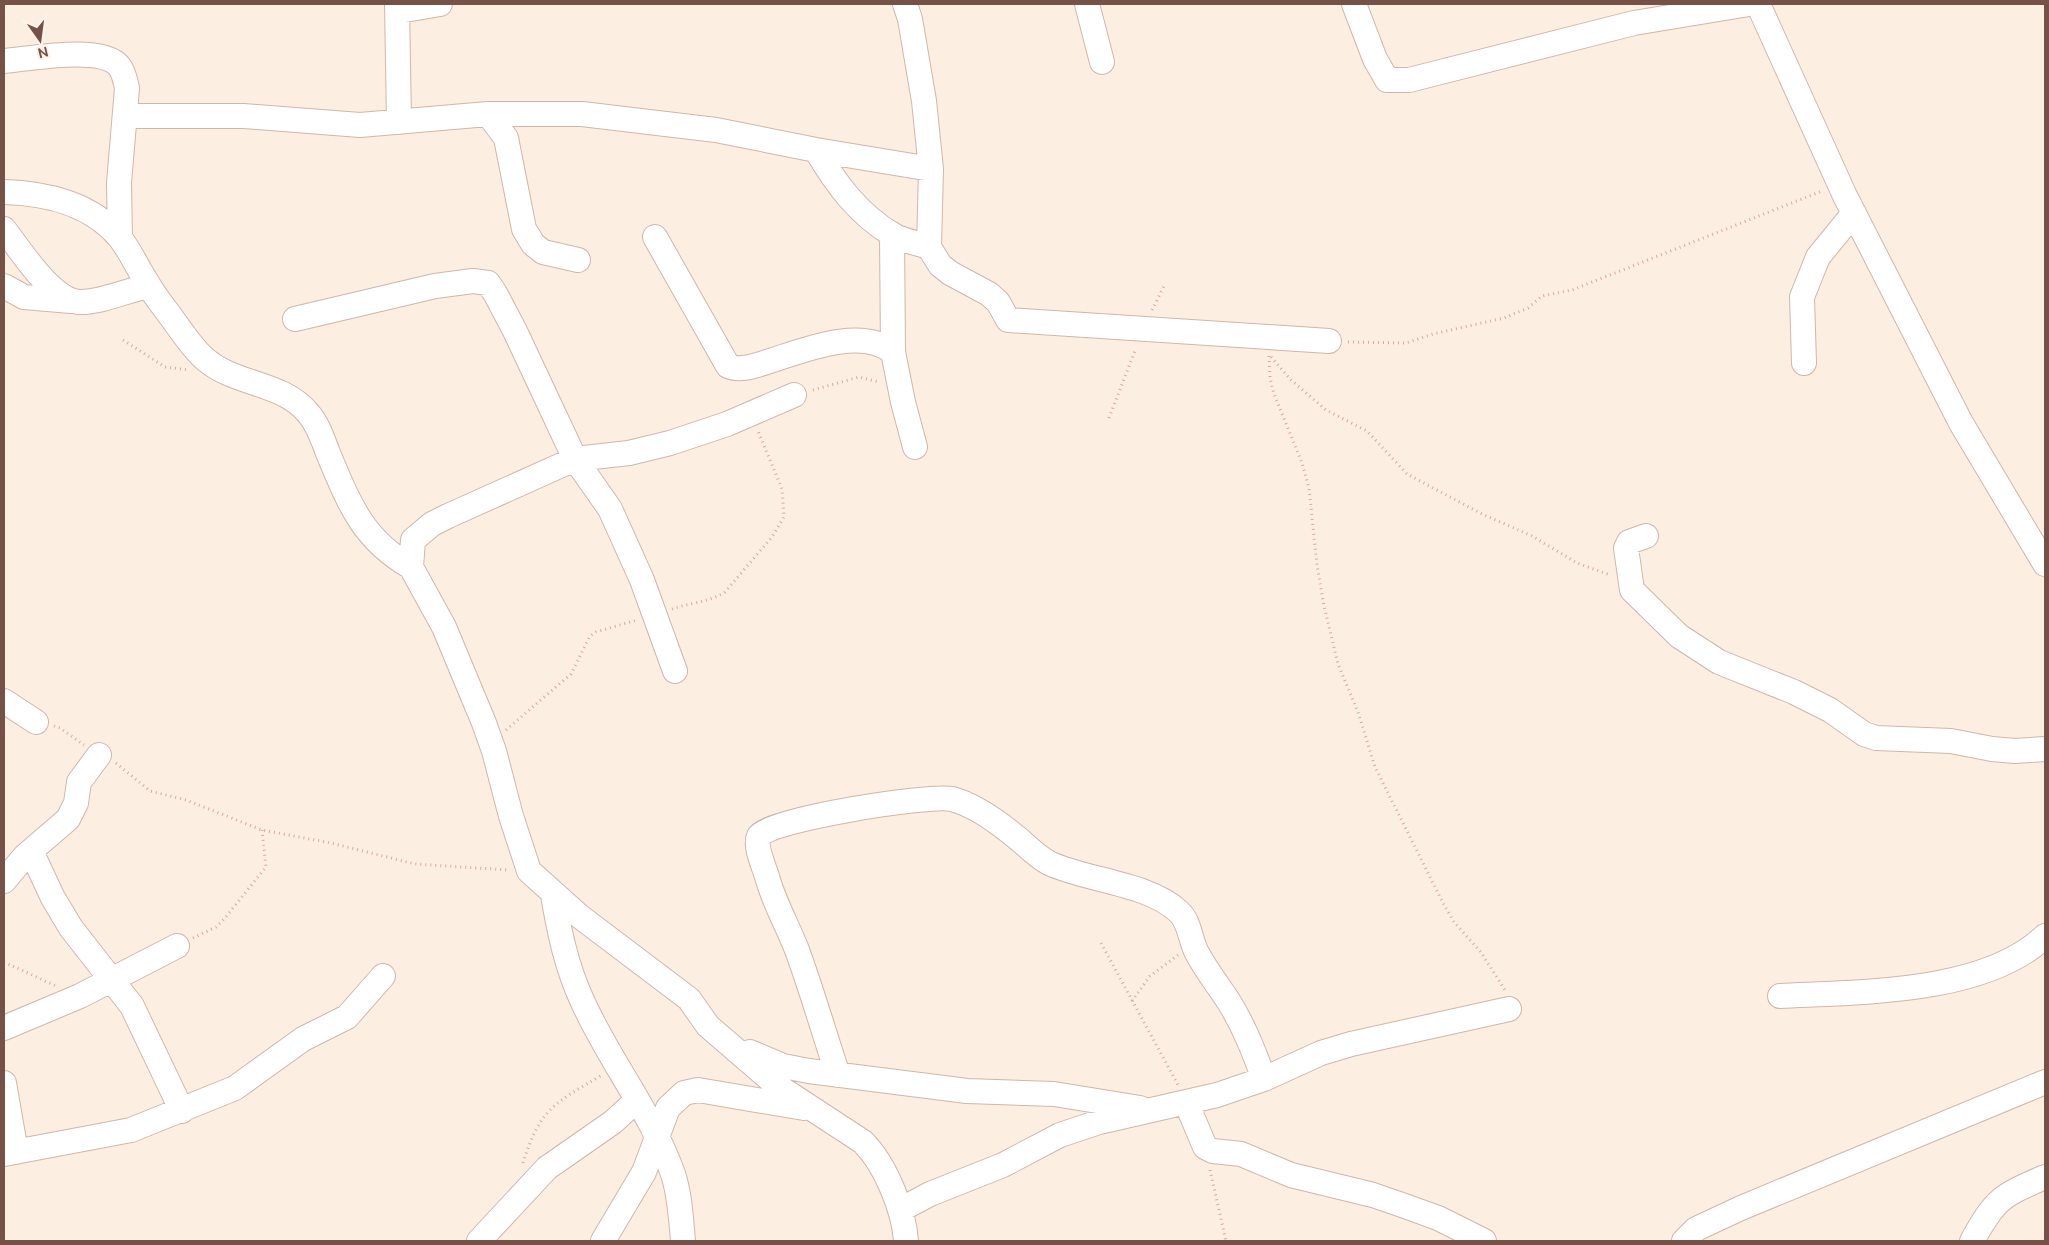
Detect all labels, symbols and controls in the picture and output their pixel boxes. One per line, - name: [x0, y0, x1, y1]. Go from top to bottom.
- north arrow: [15, 15, 65, 65]
- text: N: [36, 44, 50, 62]

